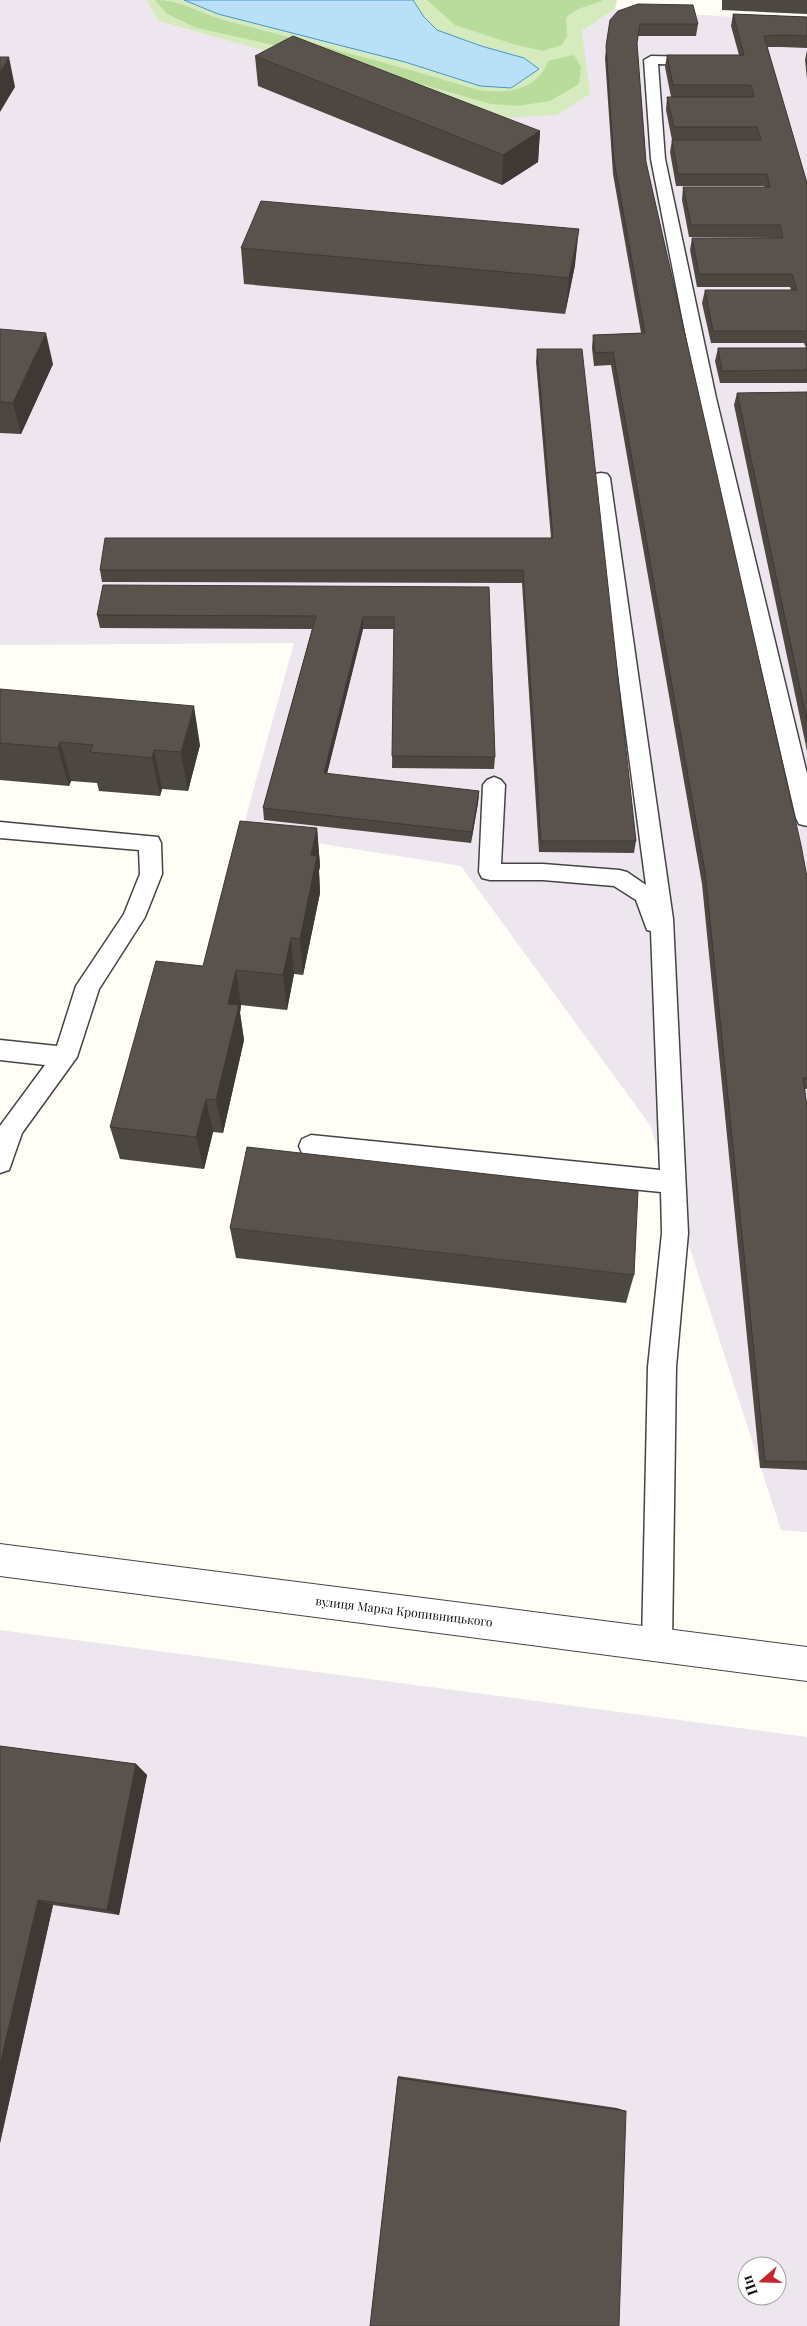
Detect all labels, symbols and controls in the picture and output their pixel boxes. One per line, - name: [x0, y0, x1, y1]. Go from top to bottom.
- street label: вулиця Марка Кропивницького: [315, 1592, 494, 1630]
- north arrow: [737, 2256, 787, 2306]
- text: Пн: [737, 2273, 762, 2298]

